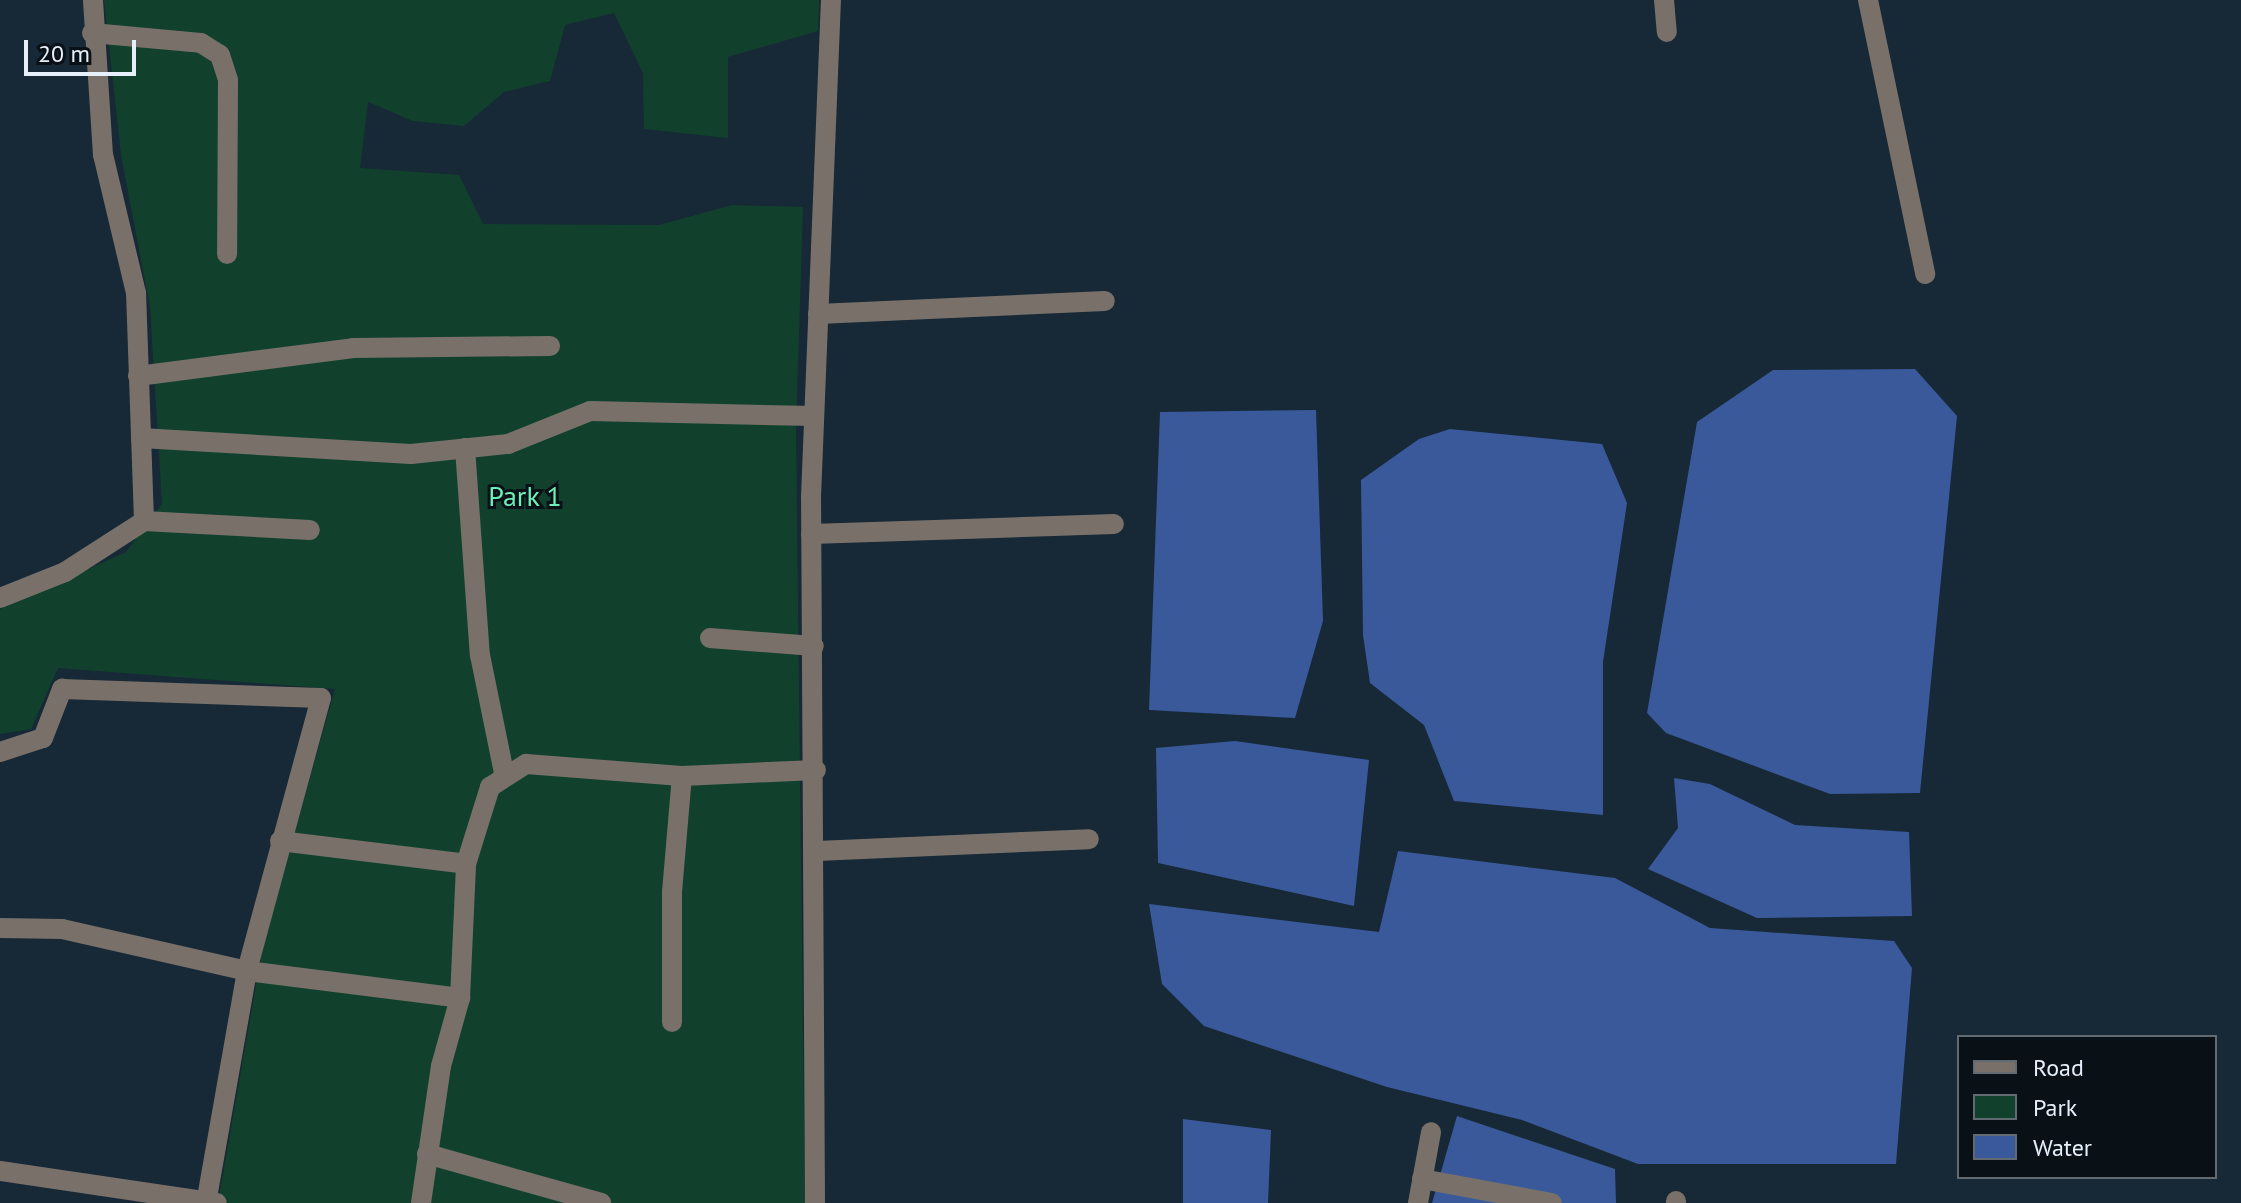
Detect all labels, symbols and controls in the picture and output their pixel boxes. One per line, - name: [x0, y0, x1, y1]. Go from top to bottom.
- scale bar: [28, 24, 140, 74]
- text: 20 m: [38, 38, 90, 69]
- park label: Park 1: [488, 479, 562, 513]
- legend: [1957, 1035, 2217, 1179]
- text: Road: [2033, 1052, 2084, 1083]
- text: Park: [2033, 1092, 2077, 1123]
- text: Water: [2033, 1132, 2092, 1163]

